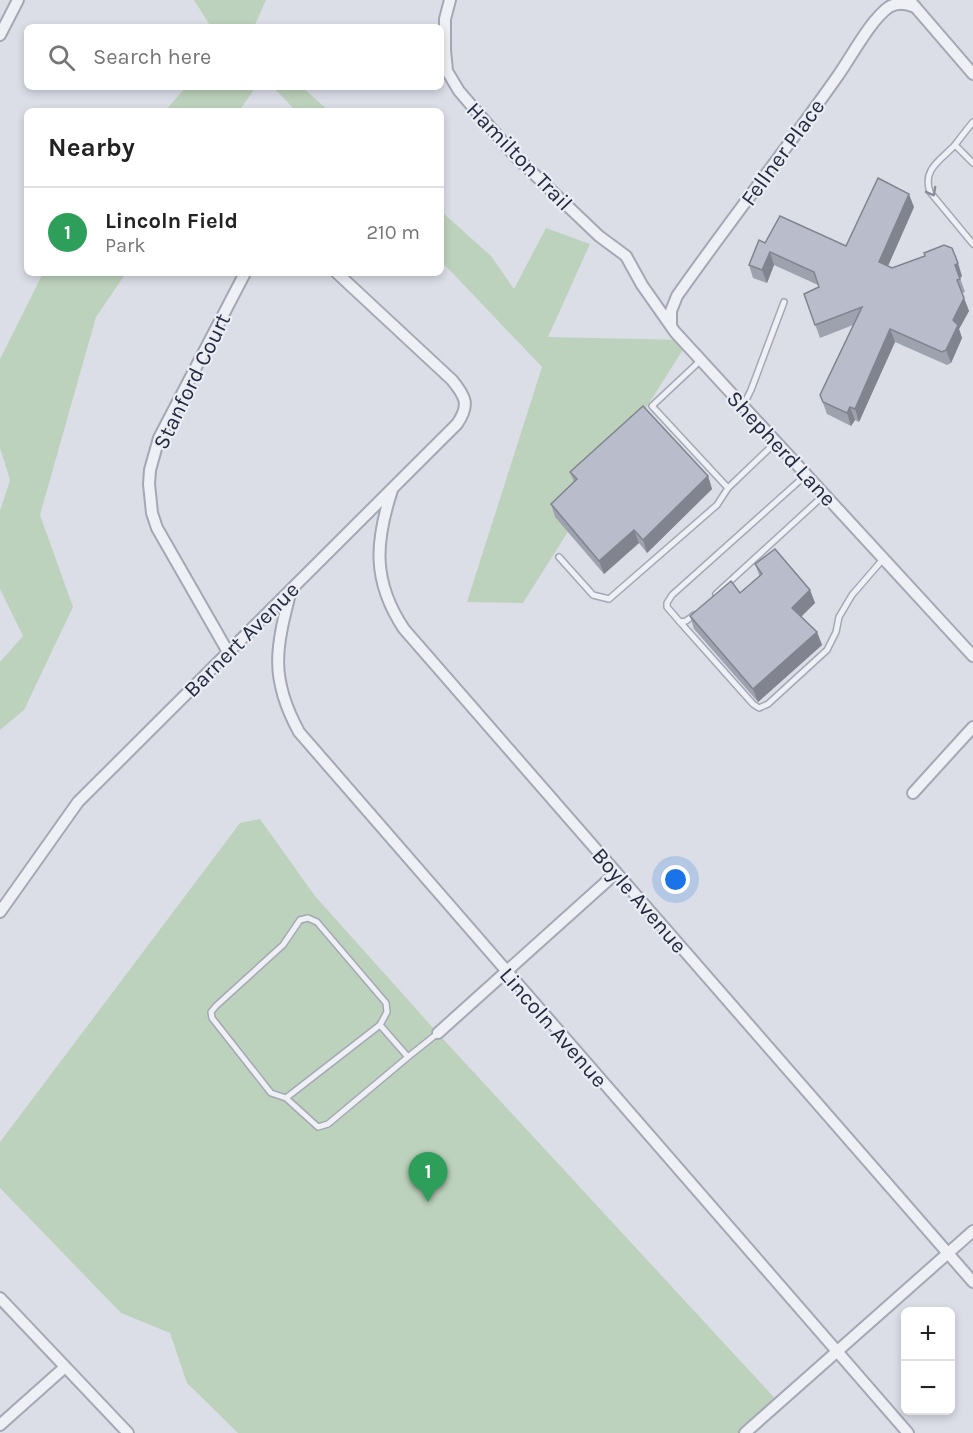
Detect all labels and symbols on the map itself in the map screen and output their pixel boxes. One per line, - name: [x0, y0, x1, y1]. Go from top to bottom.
- street label: Fellner Place: [735, 94, 830, 211]
- street label: Hamilton Trail: [461, 97, 578, 216]
- one-way arrow: [925, 185, 936, 196]
- street label: Stanford Court: [148, 309, 236, 454]
- street label: Shepherd Lane: [721, 386, 841, 512]
- street label: Barnert Avenue: [179, 577, 305, 703]
- street label: Boyle Avenue: [586, 843, 692, 959]
- your location: [661, 865, 690, 894]
- street label: Lincoln Avenue: [494, 962, 612, 1093]
- pin: 1: [408, 1152, 448, 1202]

